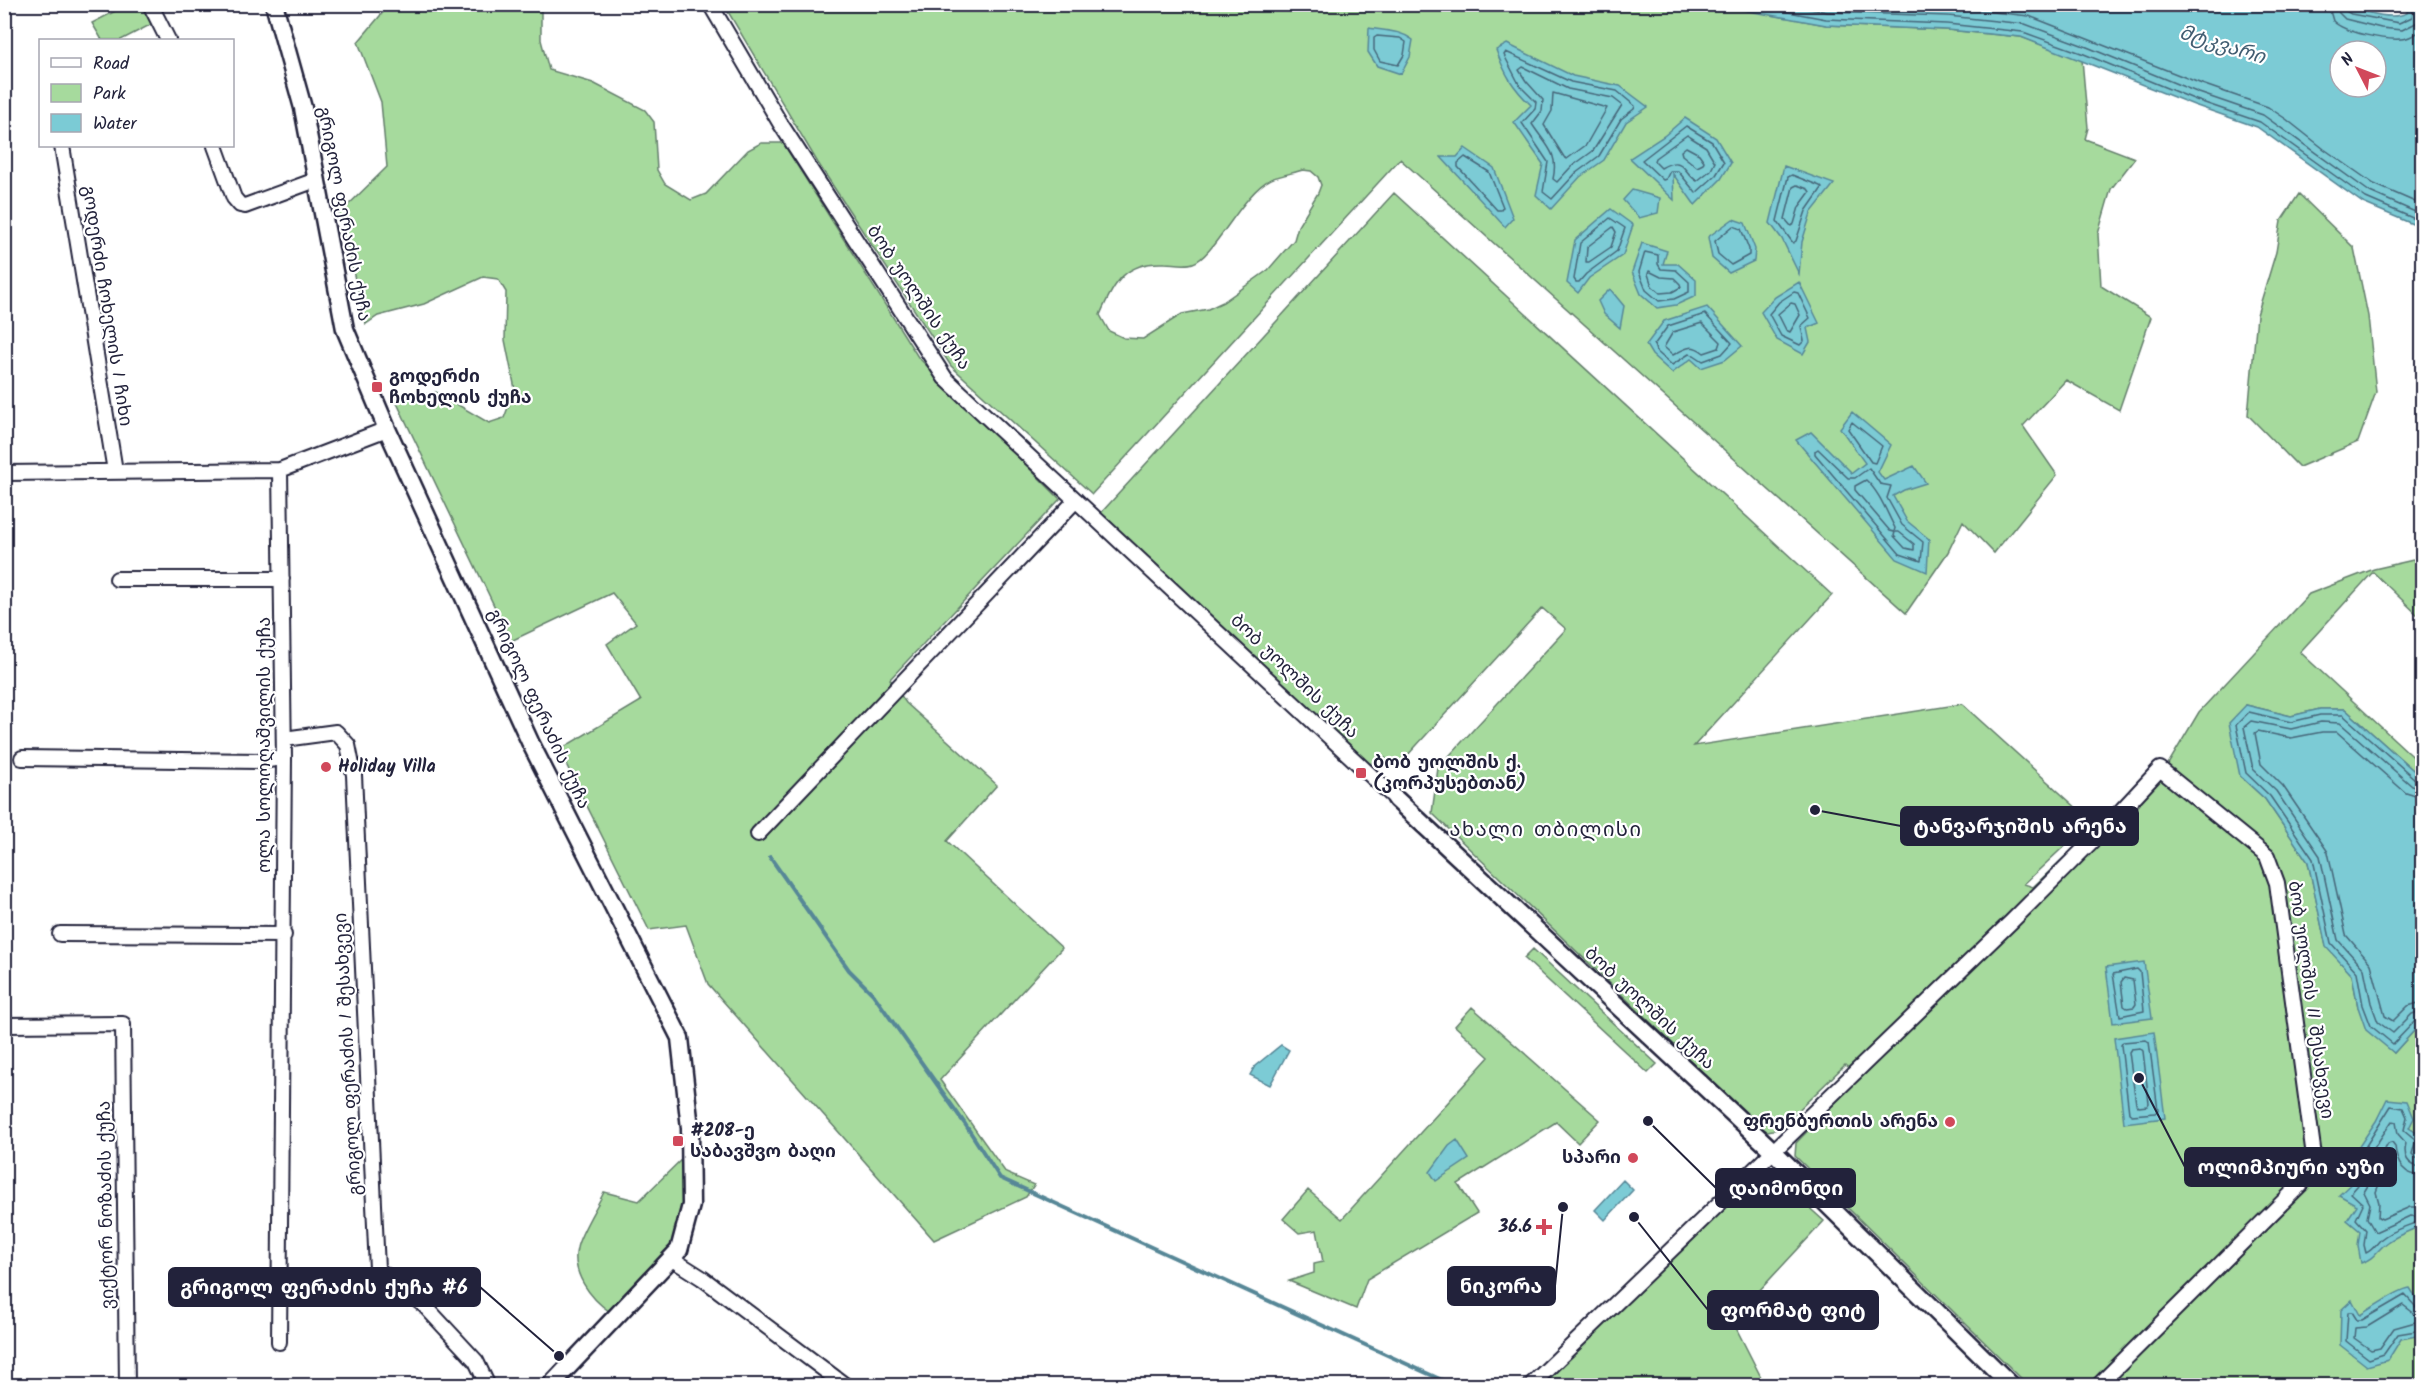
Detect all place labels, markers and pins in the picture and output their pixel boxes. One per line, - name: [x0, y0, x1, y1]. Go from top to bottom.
- place label: გოდერძი ჩოხელის ქუჩა: [389, 363, 531, 413]
- marker: გოდერძი ჩოხელის ქუჩა: [370, 380, 384, 394]
- place label: ბობ უოლშის ქ. (კორპუსებთან): [1373, 749, 1526, 799]
- place label: Holiday Villa: [338, 753, 436, 782]
- marker: Holiday Villa: [319, 760, 333, 774]
- marker: ბობ უოლშის ქ. (კორპუსებთან): [1354, 766, 1368, 780]
- callout: ტანვარჯიშის არენა: [1901, 807, 2138, 845]
- place label: ფრენბურთის არენა: [1743, 1108, 1938, 1137]
- marker: ფრენბურთის არენა: [1943, 1115, 1957, 1129]
- place label: #208-ე საბავშვო ბაღი: [690, 1117, 836, 1167]
- marker: #208-ე საბავშვო ბაღი: [671, 1134, 685, 1148]
- place label: სპარი: [1562, 1144, 1621, 1173]
- callout: ოლიმპიური აუზი: [2185, 1148, 2396, 1186]
- marker: სპარი: [1626, 1151, 1640, 1165]
- callout: დაიმონდი: [1716, 1169, 1855, 1207]
- place label: 36.6: [1497, 1213, 1532, 1242]
- marker: 36.6: [1537, 1220, 1551, 1234]
- callout: ნიკორა: [1448, 1267, 1555, 1305]
- callout: გრიგოლ ფერაძის ქუჩა #6: [169, 1268, 480, 1306]
- callout: ფორმატ ფიტ: [1708, 1291, 1878, 1329]

